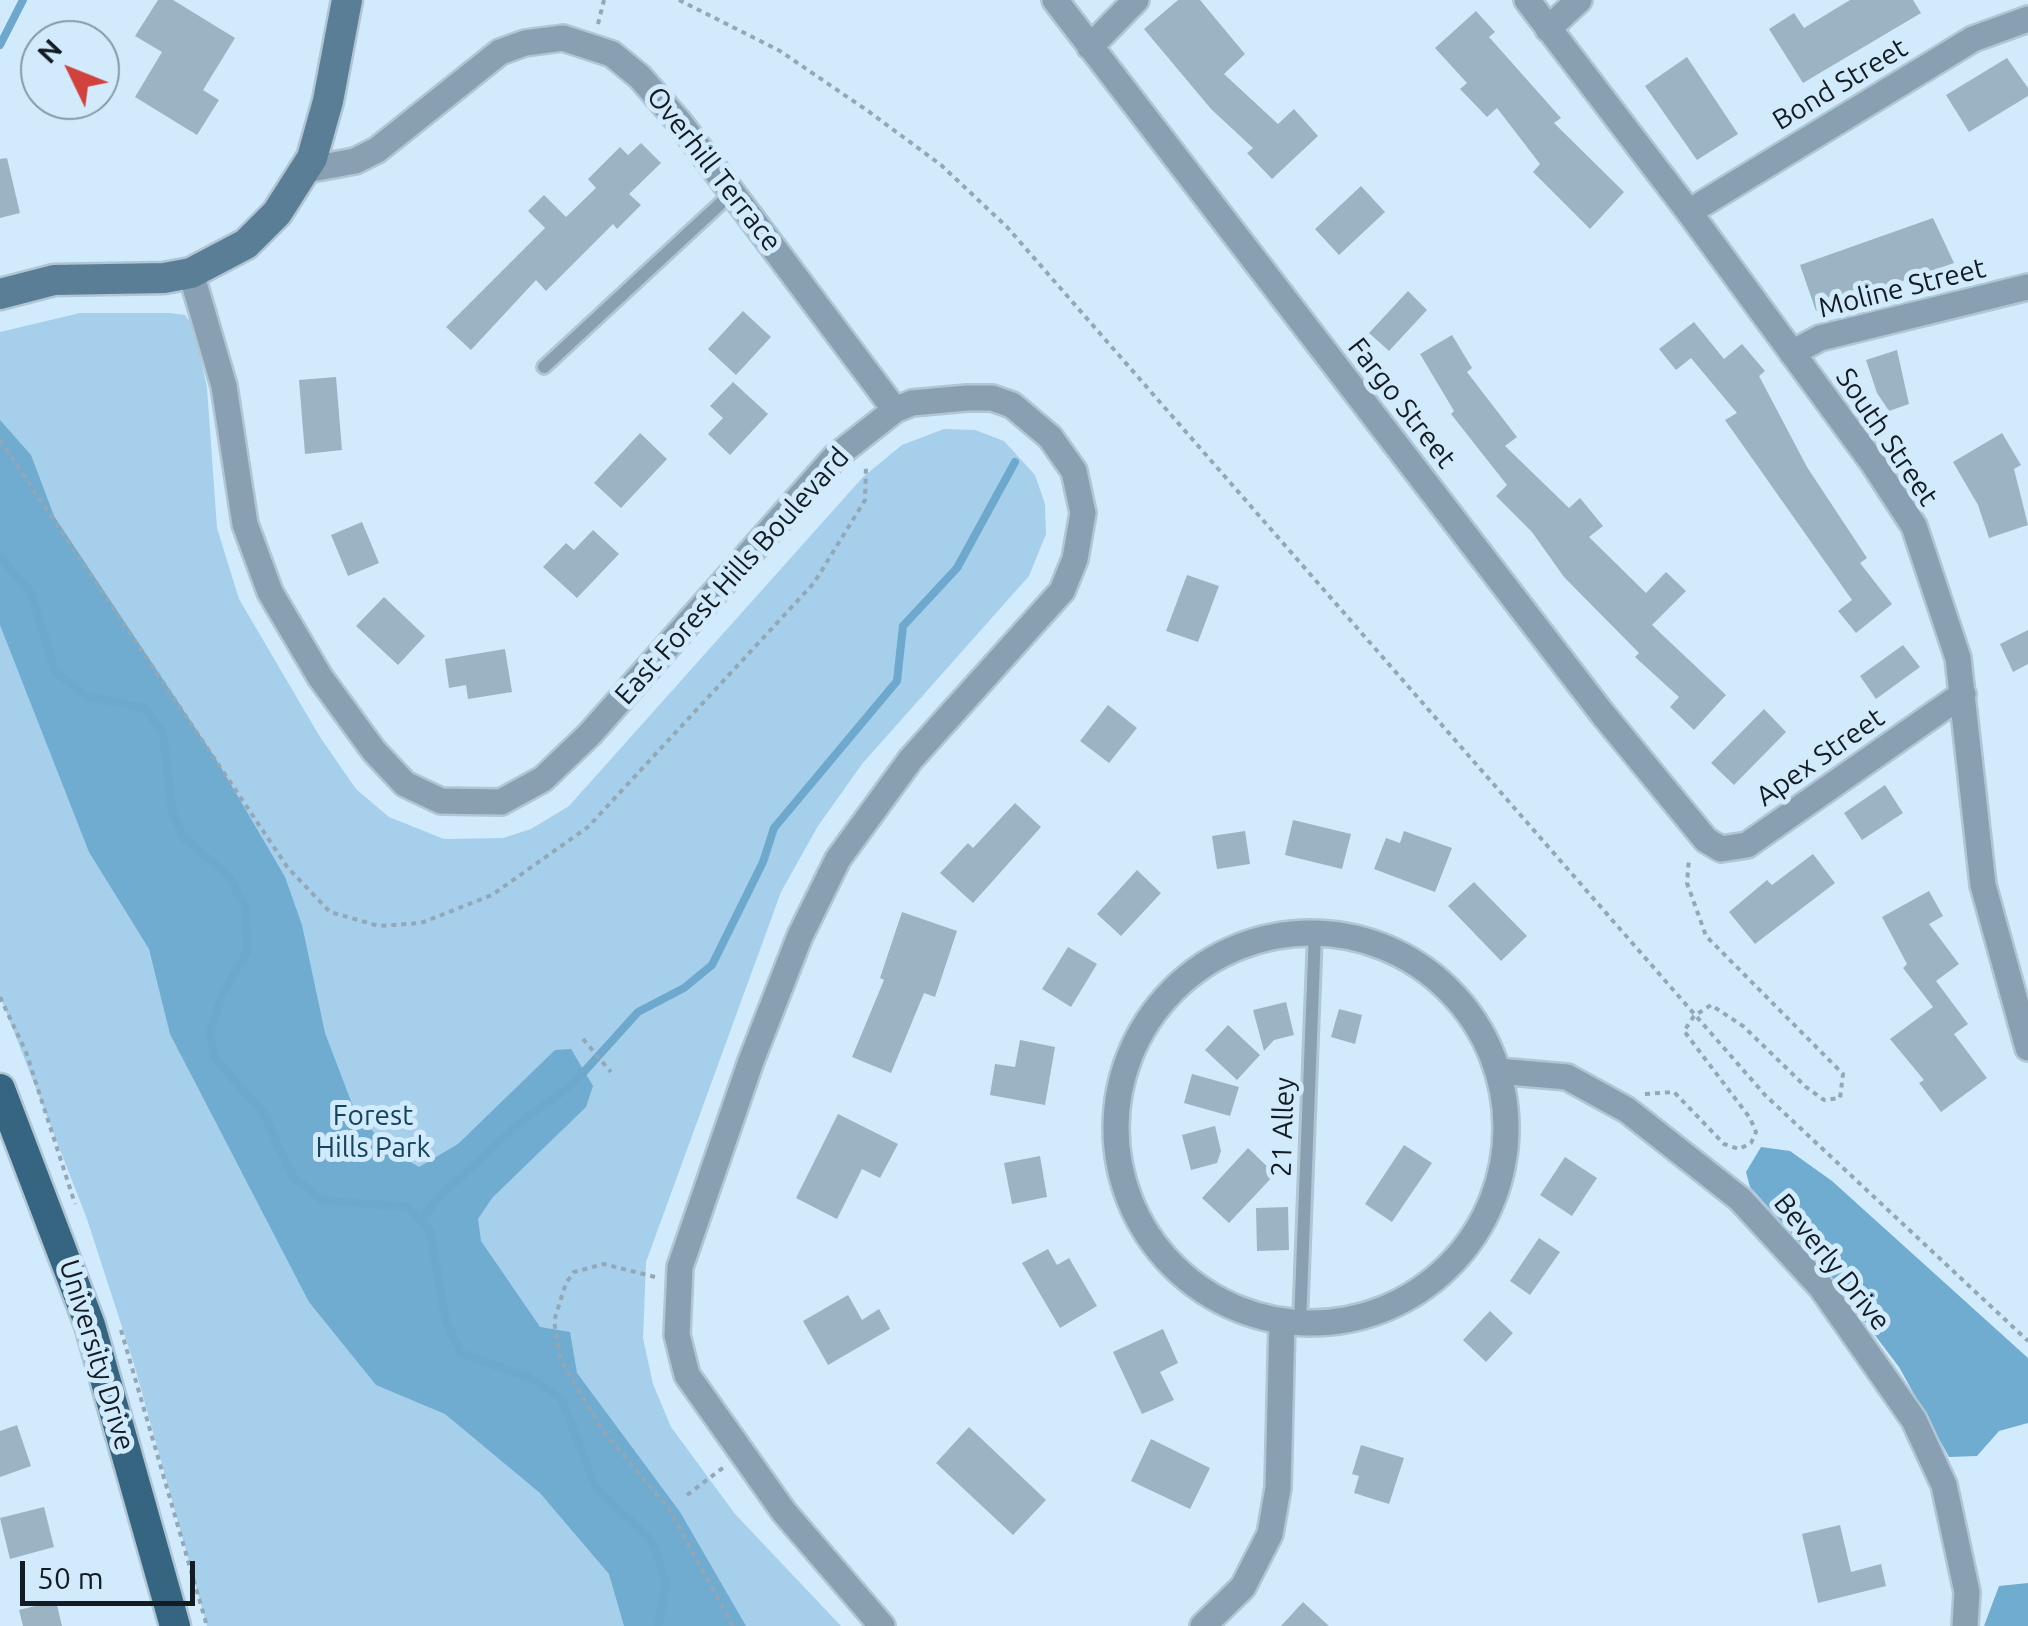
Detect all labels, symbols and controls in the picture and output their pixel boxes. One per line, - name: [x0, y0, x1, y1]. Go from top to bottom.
- north arrow: [20, 20, 120, 120]
- street label: Bond Street: [1767, 31, 1913, 137]
- text: N: [31, 32, 68, 69]
- street label: Overhill Terrace: [640, 80, 788, 258]
- street label: Moline Street: [1815, 251, 1989, 325]
- street label: Fargo Street: [1341, 331, 1463, 475]
- street label: South Street: [1829, 362, 1945, 512]
- street label: East Forest Hills Boulevard: [608, 441, 856, 711]
- street label: Apex Street: [1749, 701, 1891, 813]
- street label: 21 Alley: [1264, 1077, 1302, 1177]
- park label: Forest Hills Park: [315, 1099, 431, 1165]
- street label: Beverly Drive: [1767, 1187, 1897, 1337]
- street label: University Drive: [52, 1256, 142, 1454]
- scale bar: [25, 1541, 200, 1603]
- text: 50 m: [37, 1561, 104, 1595]

